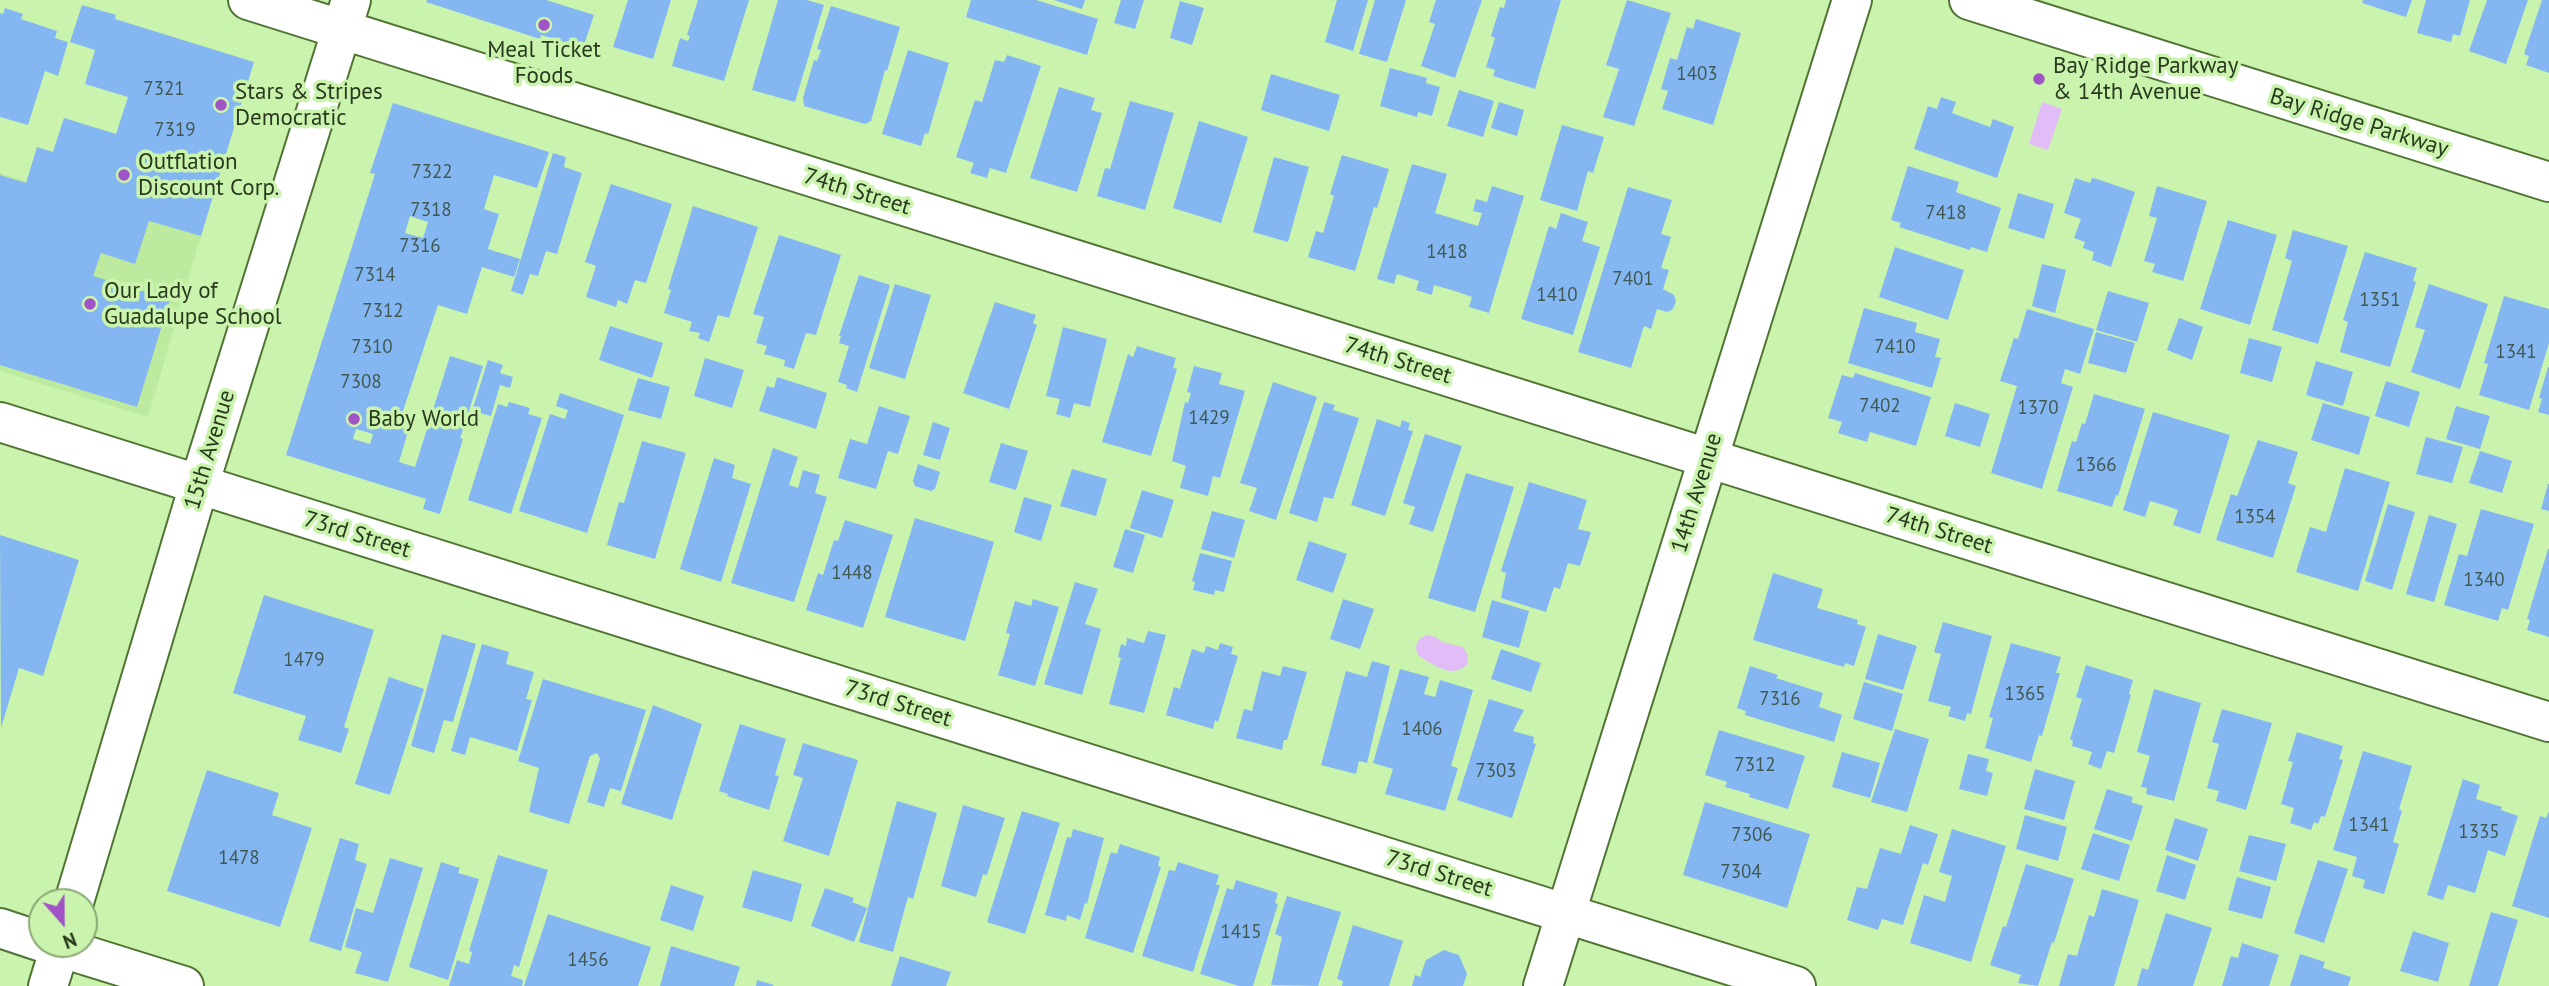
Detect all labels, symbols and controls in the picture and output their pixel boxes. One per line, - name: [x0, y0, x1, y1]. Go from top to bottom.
- marker: Meal Ticket Foods: [536, 17, 552, 33]
- place label: Meal Ticket Foods: [487, 36, 601, 90]
- place label: Bay Ridge Parkway & 14th Avenue: [2053, 52, 2238, 106]
- house number: 1403: [1676, 64, 1718, 86]
- marker: Bay Ridge Parkway & 14th Avenue: [2031, 71, 2047, 87]
- place label: Stars & Stripes Democratic: [235, 78, 383, 132]
- house number: 7321: [143, 79, 185, 101]
- street label: Bay Ridge Parkway: [2266, 83, 2452, 163]
- marker: Stars & Stripes Democratic: [213, 97, 229, 113]
- house number: 7319: [154, 120, 196, 142]
- place label: Outflation Discount Corp.: [138, 148, 280, 202]
- house number: 7322: [411, 162, 453, 184]
- street label: 74th Street: [800, 163, 914, 221]
- marker: Outflation Discount Corp.: [116, 167, 132, 183]
- house number: 7318: [410, 200, 452, 222]
- house number: 7418: [1925, 203, 1967, 225]
- house number: 7316: [399, 236, 441, 258]
- house number: 1418: [1426, 242, 1468, 264]
- house number: 7314: [354, 265, 396, 287]
- house number: 7401: [1612, 269, 1654, 291]
- place label: Our Lady of Guadalupe School: [104, 277, 282, 331]
- house number: 1410: [1536, 285, 1578, 307]
- house number: 1351: [2359, 290, 2401, 312]
- marker: Our Lady of Guadalupe School: [82, 296, 98, 312]
- house number: 7312: [362, 301, 404, 323]
- street label: 74th Street: [1341, 332, 1455, 390]
- house number: 7310: [351, 337, 393, 359]
- house number: 7410: [1874, 337, 1916, 359]
- house number: 1341: [2495, 342, 2537, 364]
- house number: 7308: [340, 372, 382, 394]
- street label: 15th Avenue: [179, 387, 241, 513]
- house number: 7402: [1859, 396, 1901, 418]
- house number: 1370: [2017, 398, 2059, 420]
- place label: Baby World: [368, 405, 479, 433]
- house number: 1429: [1188, 408, 1230, 430]
- marker: Baby World: [346, 411, 362, 427]
- street label: 14th Avenue: [1666, 430, 1728, 556]
- house number: 1366: [2075, 455, 2117, 477]
- street label: 74th Street: [1882, 502, 1996, 560]
- street label: 73rd Street: [300, 506, 414, 564]
- house number: 1354: [2234, 507, 2276, 529]
- house number: 1448: [831, 563, 873, 585]
- house number: 1340: [2463, 570, 2505, 592]
- house number: 1479: [283, 650, 325, 672]
- street label: 73rd Street: [841, 675, 955, 733]
- house number: 1365: [2004, 684, 2046, 706]
- house number: 7316: [1759, 689, 1801, 711]
- house number: 1406: [1401, 719, 1443, 741]
- house number: 7312: [1734, 755, 1776, 777]
- house number: 7303: [1475, 761, 1517, 783]
- house number: 1341: [2348, 815, 2390, 837]
- house number: 1335: [2458, 822, 2500, 844]
- house number: 7306: [1731, 825, 1773, 847]
- street label: 73rd Street: [1382, 845, 1496, 903]
- house number: 1478: [218, 848, 260, 870]
- house number: 7304: [1720, 862, 1762, 884]
- north arrow: [28, 888, 98, 958]
- house number: 1415: [1220, 922, 1262, 944]
- text: N: [60, 927, 80, 954]
- house number: 1456: [567, 950, 609, 972]

